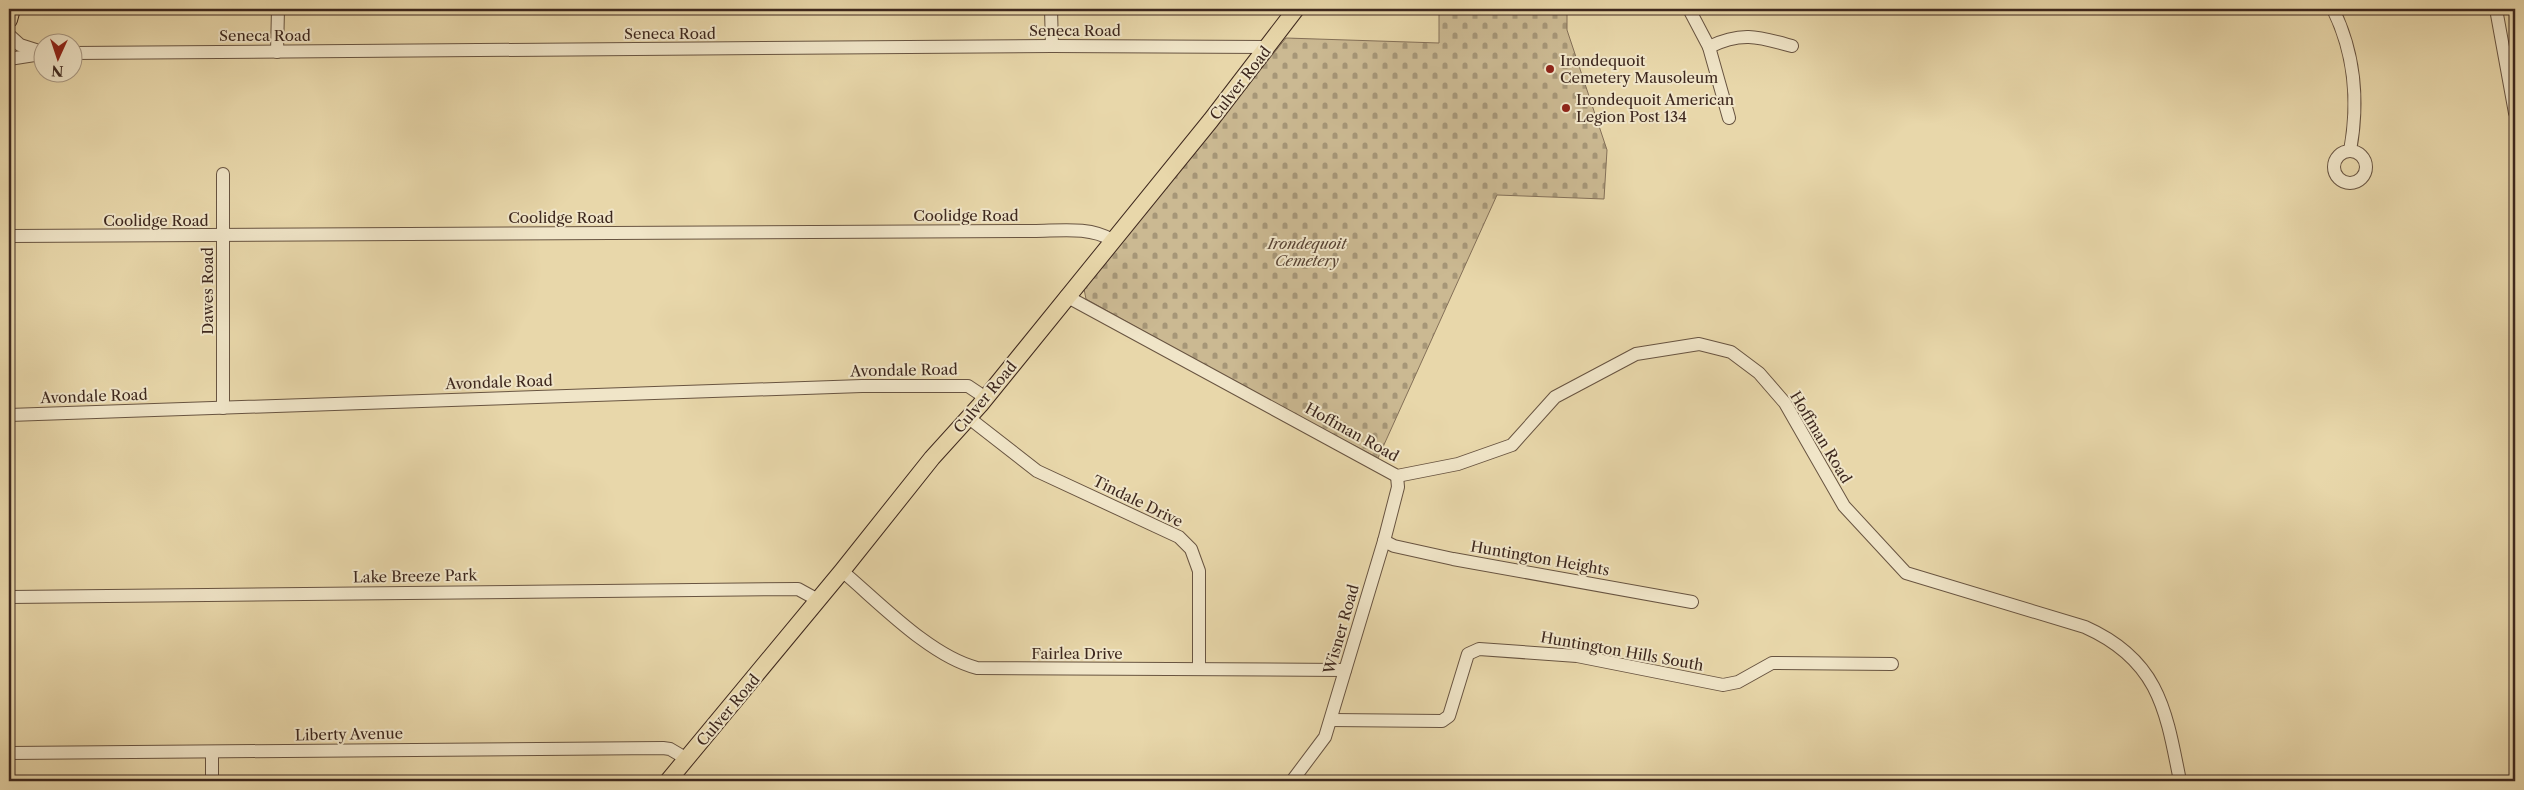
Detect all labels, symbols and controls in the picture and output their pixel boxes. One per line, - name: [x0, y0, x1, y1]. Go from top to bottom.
- street label: Seneca Road: [1029, 21, 1121, 40]
- street label: Seneca Road: [624, 24, 716, 43]
- street label: Seneca Road: [219, 26, 311, 45]
- north arrow: [32, 32, 82, 82]
- street label: Culver Road: [1205, 42, 1275, 124]
- place label: Irondequoit Cemetery Mausoleum: [1560, 51, 1718, 87]
- text: N: [51, 62, 64, 80]
- marker: Irondequoit Cemetery Mausoleum: [1544, 63, 1556, 75]
- place label: Irondequoit American Legion Post 134: [1576, 90, 1735, 126]
- marker: Irondequoit American Legion Post 134: [1560, 102, 1572, 114]
- street label: Coolidge Road: [913, 206, 1019, 225]
- street label: Coolidge Road: [508, 208, 614, 227]
- street label: Coolidge Road: [103, 211, 209, 230]
- park label: Irondequoit Cemetery: [1266, 234, 1347, 270]
- street label: Dawes Road: [198, 247, 217, 335]
- street label: Culver Road: [949, 357, 1021, 437]
- street label: Avondale Road: [849, 360, 958, 380]
- street label: Avondale Road: [444, 371, 553, 393]
- street label: Avondale Road: [39, 385, 148, 407]
- street label: Hoffman Road: [1786, 387, 1856, 487]
- street label: Hoffman Road: [1302, 398, 1402, 466]
- street label: Tindale Drive: [1090, 471, 1186, 531]
- street label: Huntington Heights: [1469, 536, 1611, 580]
- street label: Lake Breeze Park: [353, 565, 479, 587]
- street label: Wisner Road: [1319, 582, 1363, 677]
- street label: Huntington Hills South: [1539, 627, 1706, 675]
- street label: Fairlea Drive: [1031, 644, 1123, 663]
- street label: Culver Road: [692, 670, 764, 750]
- street label: Liberty Avenue: [295, 724, 403, 744]

